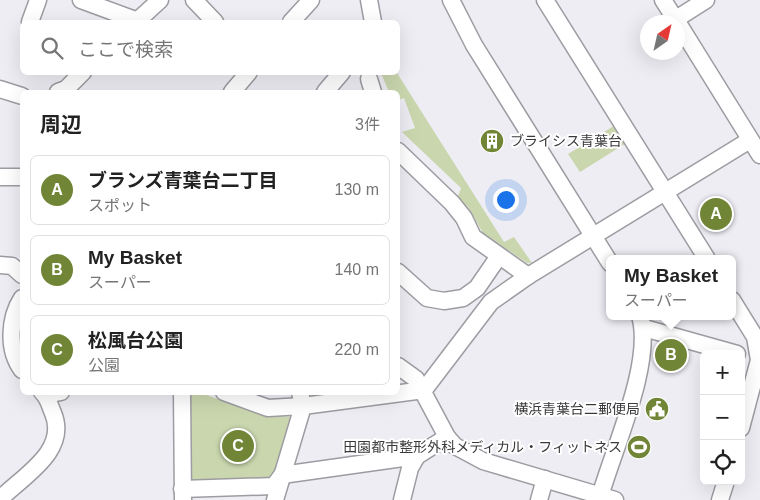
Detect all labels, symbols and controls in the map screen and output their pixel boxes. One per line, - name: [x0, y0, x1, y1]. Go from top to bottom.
- north arrow: [640, 15, 685, 60]
- search box: [20, 20, 400, 75]
- icon: search: [38, 34, 66, 62]
- text: ここで検索: [78, 39, 173, 60]
- text: 周辺: [40, 113, 82, 136]
- text: 3件: [355, 116, 380, 133]
- building icon: ブライシス青葉台: [479, 128, 505, 154]
- place label: ブライシス青葉台: [510, 133, 622, 149]
- text: ブランズ青葉台二丁目: [88, 170, 278, 191]
- text: A: [51, 181, 63, 198]
- text: 130 m: [335, 181, 379, 198]
- your location: [493, 187, 519, 213]
- pin: A: [700, 195, 732, 233]
- text: スポット: [88, 197, 152, 214]
- text: My Basket: [88, 247, 182, 268]
- popup: [606, 255, 736, 320]
- text: B: [51, 261, 63, 278]
- text: 140 m: [335, 261, 379, 278]
- text: My Basket: [624, 265, 718, 286]
- text: スーパー: [88, 274, 152, 291]
- text: スーパー: [624, 292, 688, 309]
- text: 松風台公園: [88, 330, 183, 351]
- pin: B: [655, 336, 687, 374]
- text: C: [51, 341, 63, 358]
- text: 220 m: [335, 341, 379, 358]
- map controls: [700, 350, 745, 485]
- button: +: [700, 350, 745, 395]
- text: 公園: [88, 357, 120, 374]
- button: −: [700, 395, 745, 440]
- public building icon: 横浜青葉台二郵便局: [644, 396, 670, 422]
- place label: 横浜青葉台二郵便局: [514, 401, 640, 417]
- pin: C: [222, 427, 254, 465]
- sports icon: 田園都市整形外科メディカル・フィットネス: [626, 434, 652, 460]
- place label: 田園都市整形外科メディカル・フィットネス: [343, 439, 622, 455]
- button: locate: [700, 440, 745, 485]

